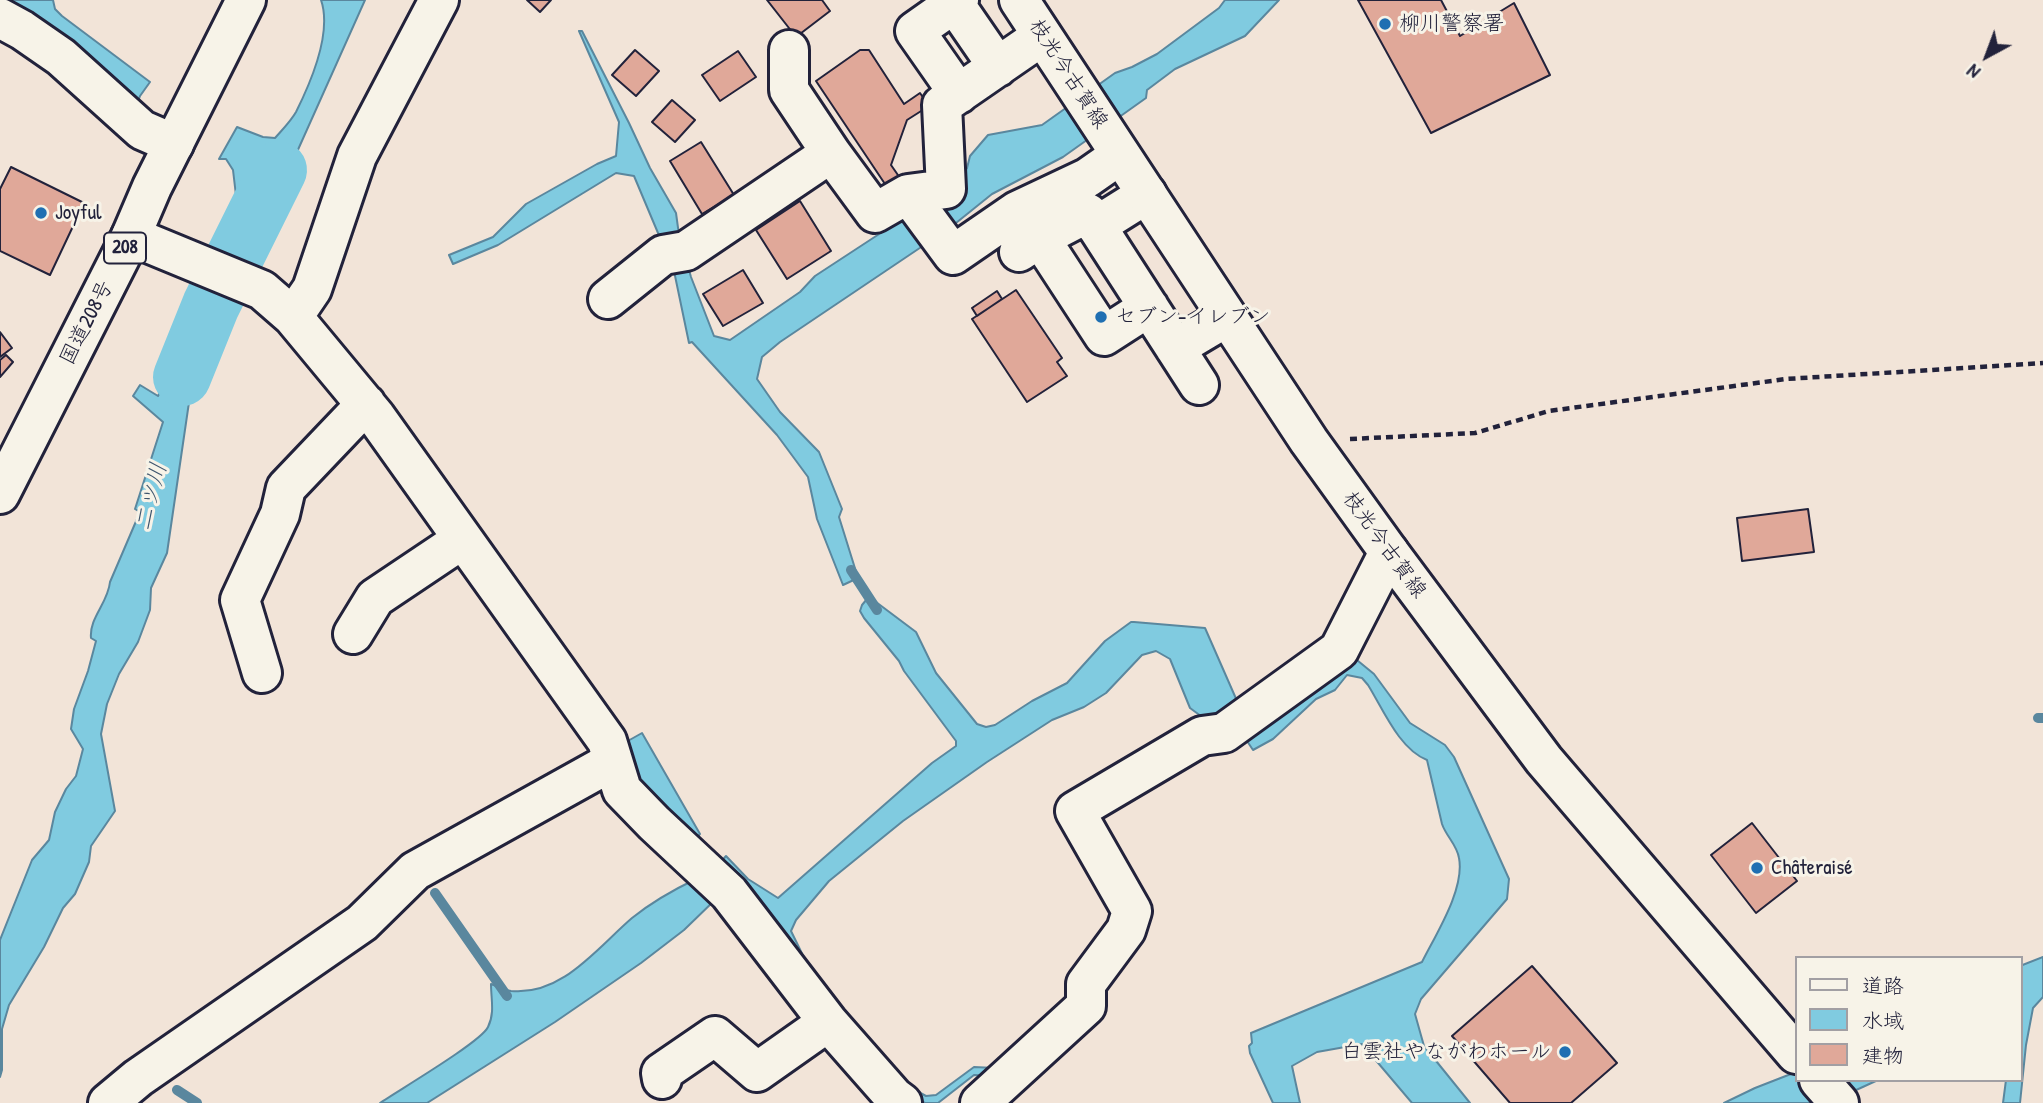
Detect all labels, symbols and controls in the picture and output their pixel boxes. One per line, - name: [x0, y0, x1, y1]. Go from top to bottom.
- place label: 柳川警察署: [1399, 11, 1504, 37]
- street label: 枝光今古賀線: [1023, 14, 1113, 134]
- marker: 柳川警察署: [1377, 16, 1393, 32]
- north arrow: [1952, 21, 2022, 91]
- text: N: [1961, 59, 1986, 85]
- place label: Joyful: [55, 200, 102, 226]
- marker: Joyful: [33, 205, 49, 221]
- road number: 208: [104, 232, 146, 264]
- street label: 国道208号: [55, 277, 119, 369]
- place label: セブン-イレブン: [1115, 304, 1270, 330]
- marker: セブン-イレブン: [1093, 309, 1109, 325]
- water label: 二ツ川: [130, 460, 174, 534]
- street label: 枝光今古賀線: [1337, 487, 1431, 603]
- place label: Châteraisé: [1771, 855, 1853, 881]
- marker: Châteraisé: [1749, 860, 1765, 876]
- legend: [1794, 956, 2022, 1082]
- text: 道路: [1862, 971, 1904, 1000]
- text: 水域: [1862, 1006, 1904, 1035]
- place label: 白雲社やながわホール: [1341, 1039, 1551, 1065]
- text: 建物: [1862, 1041, 1904, 1070]
- marker: 白雲社やながわホール: [1557, 1044, 1573, 1060]

